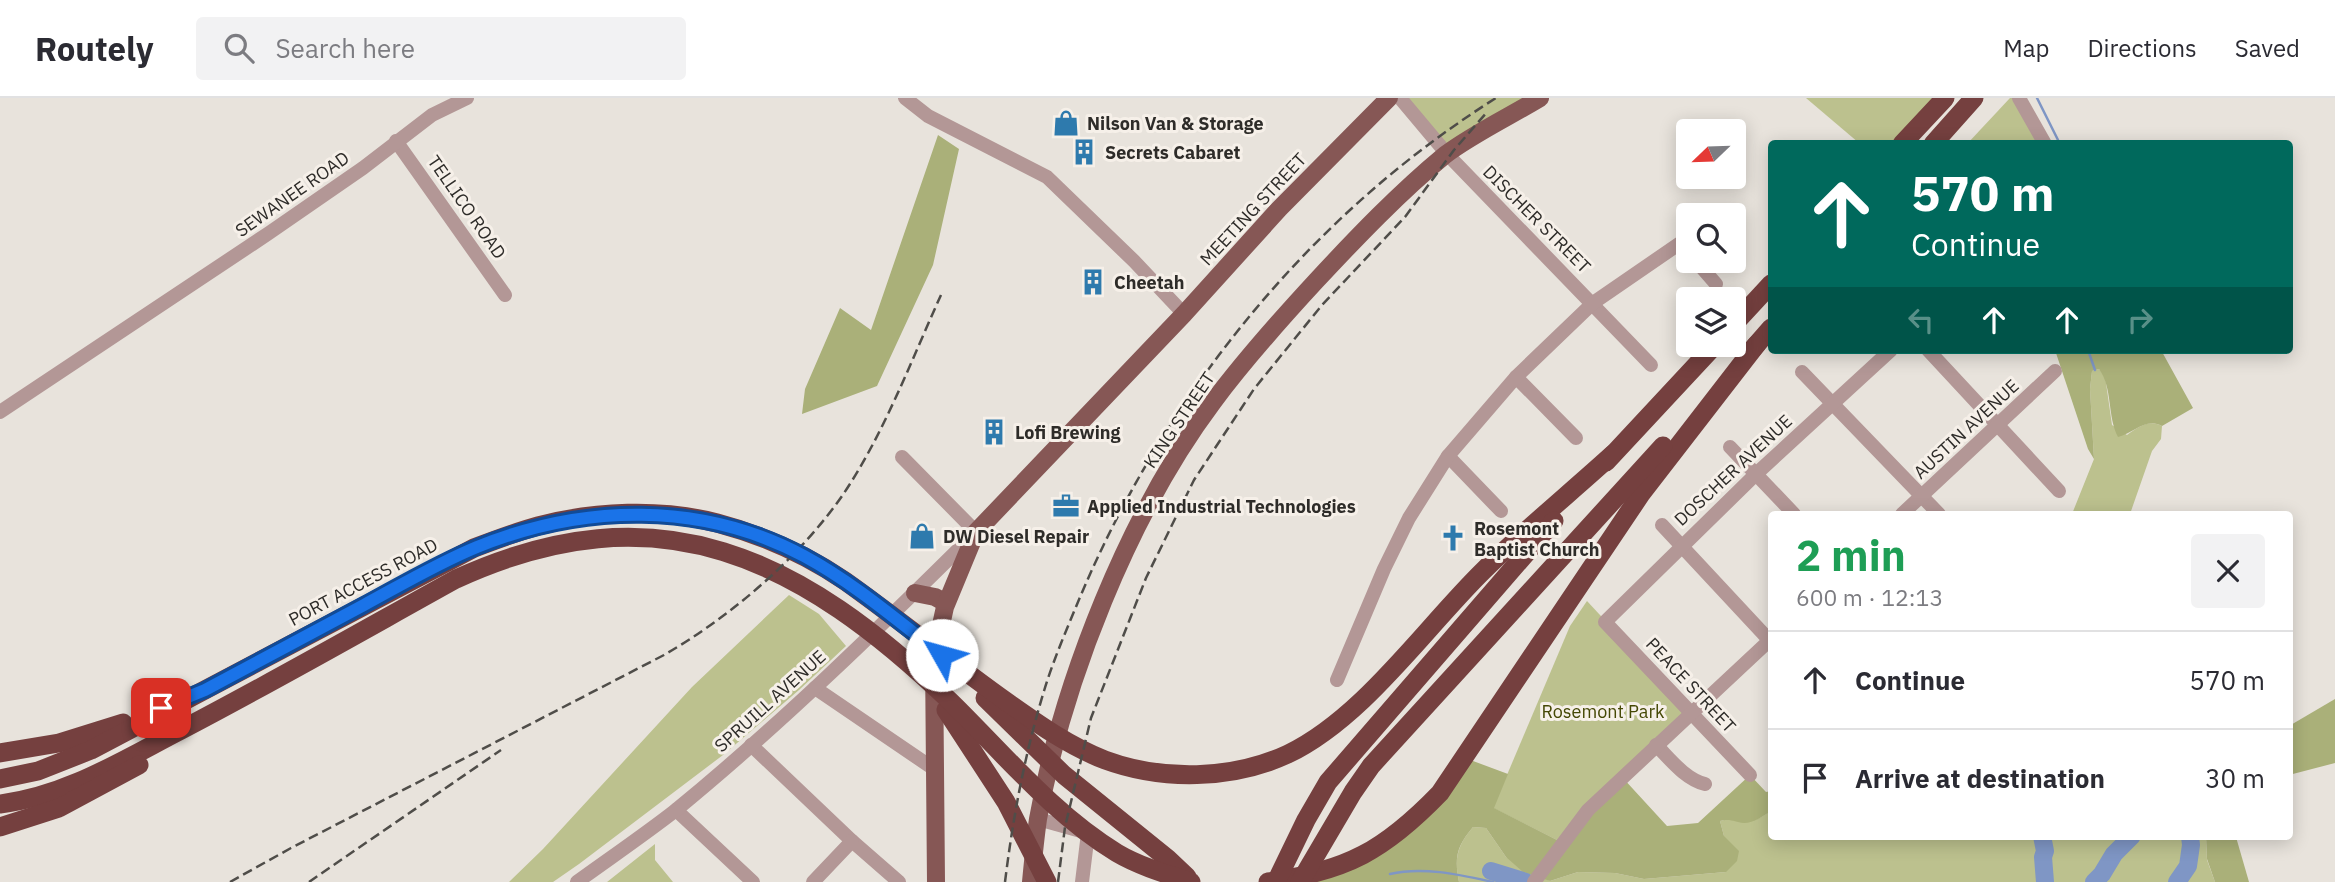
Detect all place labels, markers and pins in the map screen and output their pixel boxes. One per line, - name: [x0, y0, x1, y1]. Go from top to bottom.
- shop icon: Nilson Van & Storage: [1051, 108, 1081, 138]
- place label: Nilson Van & Storage: [1087, 112, 1264, 135]
- building icon: Secrets Cabaret: [1069, 137, 1099, 167]
- place label: Secrets Cabaret: [1105, 141, 1241, 164]
- building icon: Cheetah: [1078, 267, 1108, 297]
- place label: Cheetah: [1114, 271, 1185, 294]
- building icon: Lofi Brewing: [979, 417, 1009, 447]
- place label: Lofi Brewing: [1015, 421, 1121, 444]
- office icon: Applied Industrial Technologies: [1051, 491, 1081, 521]
- place label: Applied Industrial Technologies: [1087, 495, 1356, 518]
- place label: Rosemont Baptist Church: [1474, 517, 1600, 561]
- shop icon: DW Diesel Repair: [907, 521, 937, 551]
- church icon: Rosemont Baptist Church: [1438, 523, 1468, 553]
- place label: DW Diesel Repair: [943, 525, 1089, 548]
- pin: [131, 678, 191, 738]

